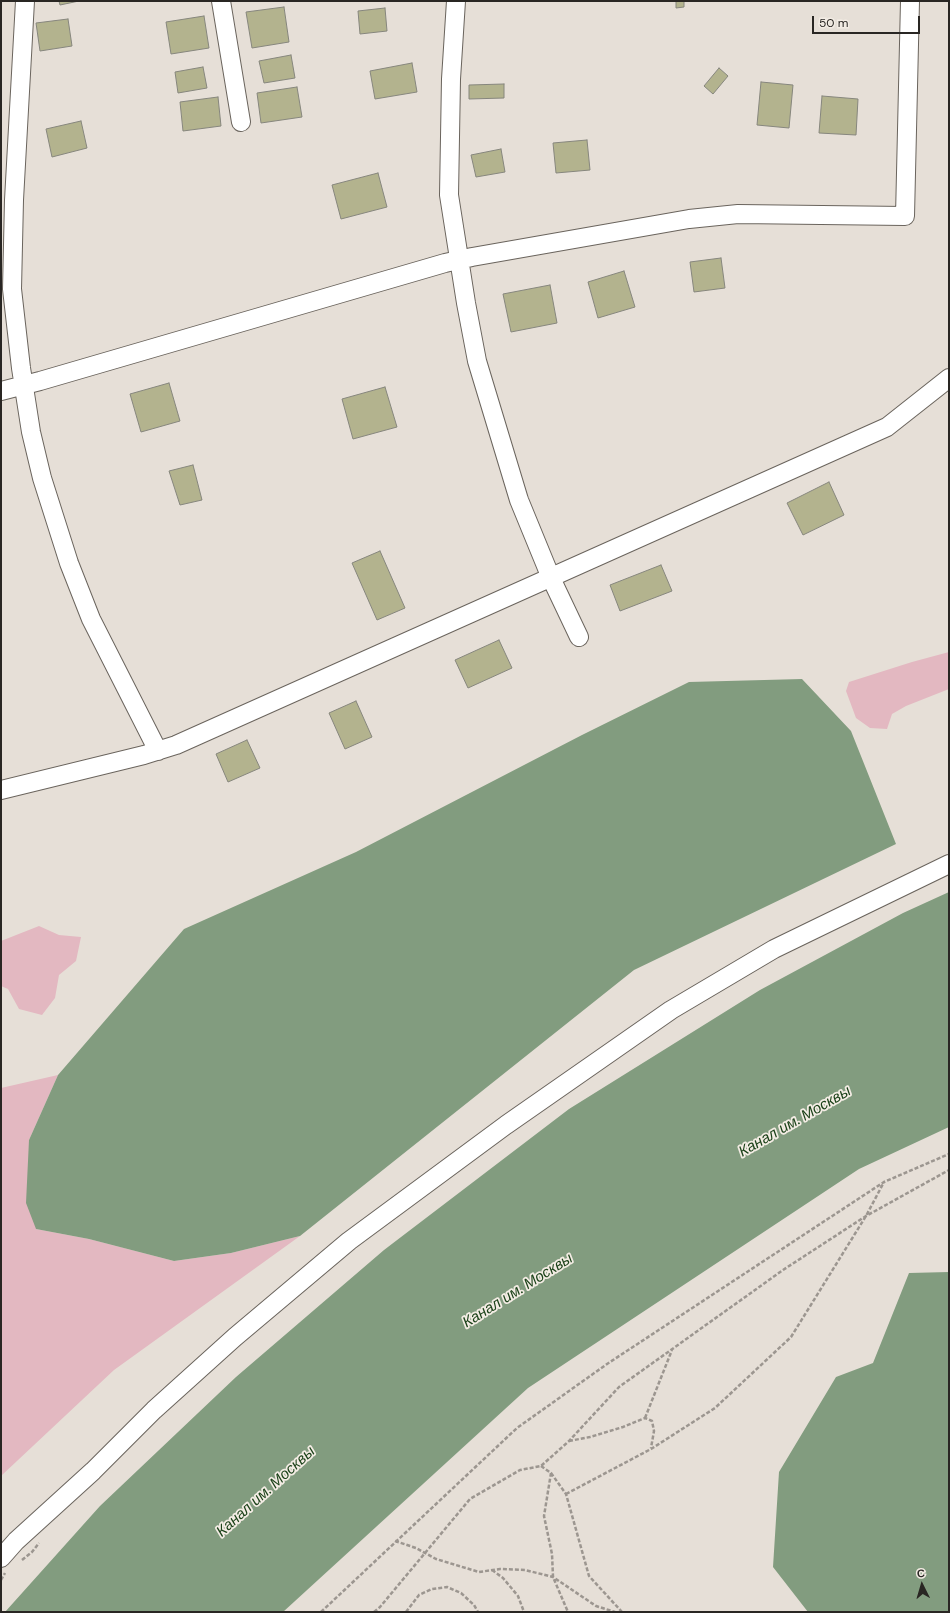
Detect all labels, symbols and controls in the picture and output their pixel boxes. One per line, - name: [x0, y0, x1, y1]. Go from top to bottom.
- scale bar: [814, 8, 922, 34]
- text: 50 m: [819, 15, 848, 31]
- water label: Канал им. Москвы: [736, 1083, 854, 1161]
- water label: Канал им. Москвы: [460, 1250, 576, 1332]
- water label: Канал им. Москвы: [213, 1443, 319, 1541]
- north arrow: [902, 1565, 942, 1605]
- text: С: [916, 1566, 926, 1580]

